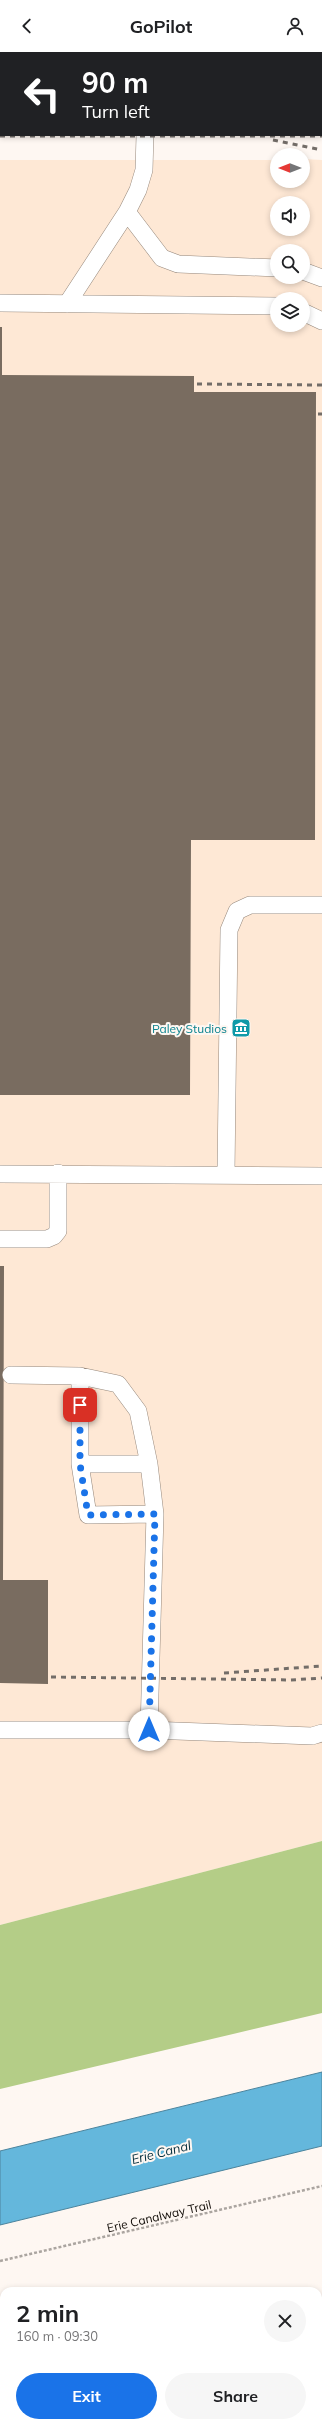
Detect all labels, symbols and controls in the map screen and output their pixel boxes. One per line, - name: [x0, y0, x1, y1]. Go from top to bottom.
- icon: back: [16, 15, 38, 37]
- text: GoPilot: [130, 15, 192, 38]
- icon: person: [284, 15, 306, 37]
- text: 90 m: [82, 65, 148, 100]
- icon: left: [16, 68, 68, 120]
- text: Turn left: [82, 100, 150, 123]
- north arrow: [270, 148, 310, 188]
- map controls: [270, 148, 310, 332]
- button: sound: [270, 196, 310, 236]
- button: search: [270, 244, 310, 284]
- button: layers: [270, 292, 310, 332]
- museum icon: Paley Studios: [230, 1017, 252, 1039]
- place label: Paley Studios: [152, 1021, 227, 1036]
- pin: [63, 1388, 97, 1422]
- icon: arrive: [69, 1394, 91, 1416]
- position arrow: [128, 1709, 170, 1751]
- water label: Erie Canal: [130, 2137, 193, 2167]
- street label: Erie Canalway Trail: [105, 2197, 213, 2235]
- text: 2 min: [16, 2298, 79, 2328]
- button: close: [264, 2300, 306, 2342]
- text: 160 m · 09:30: [16, 2328, 98, 2344]
- button: Exit: [16, 2373, 157, 2419]
- button: Share: [165, 2373, 306, 2419]

